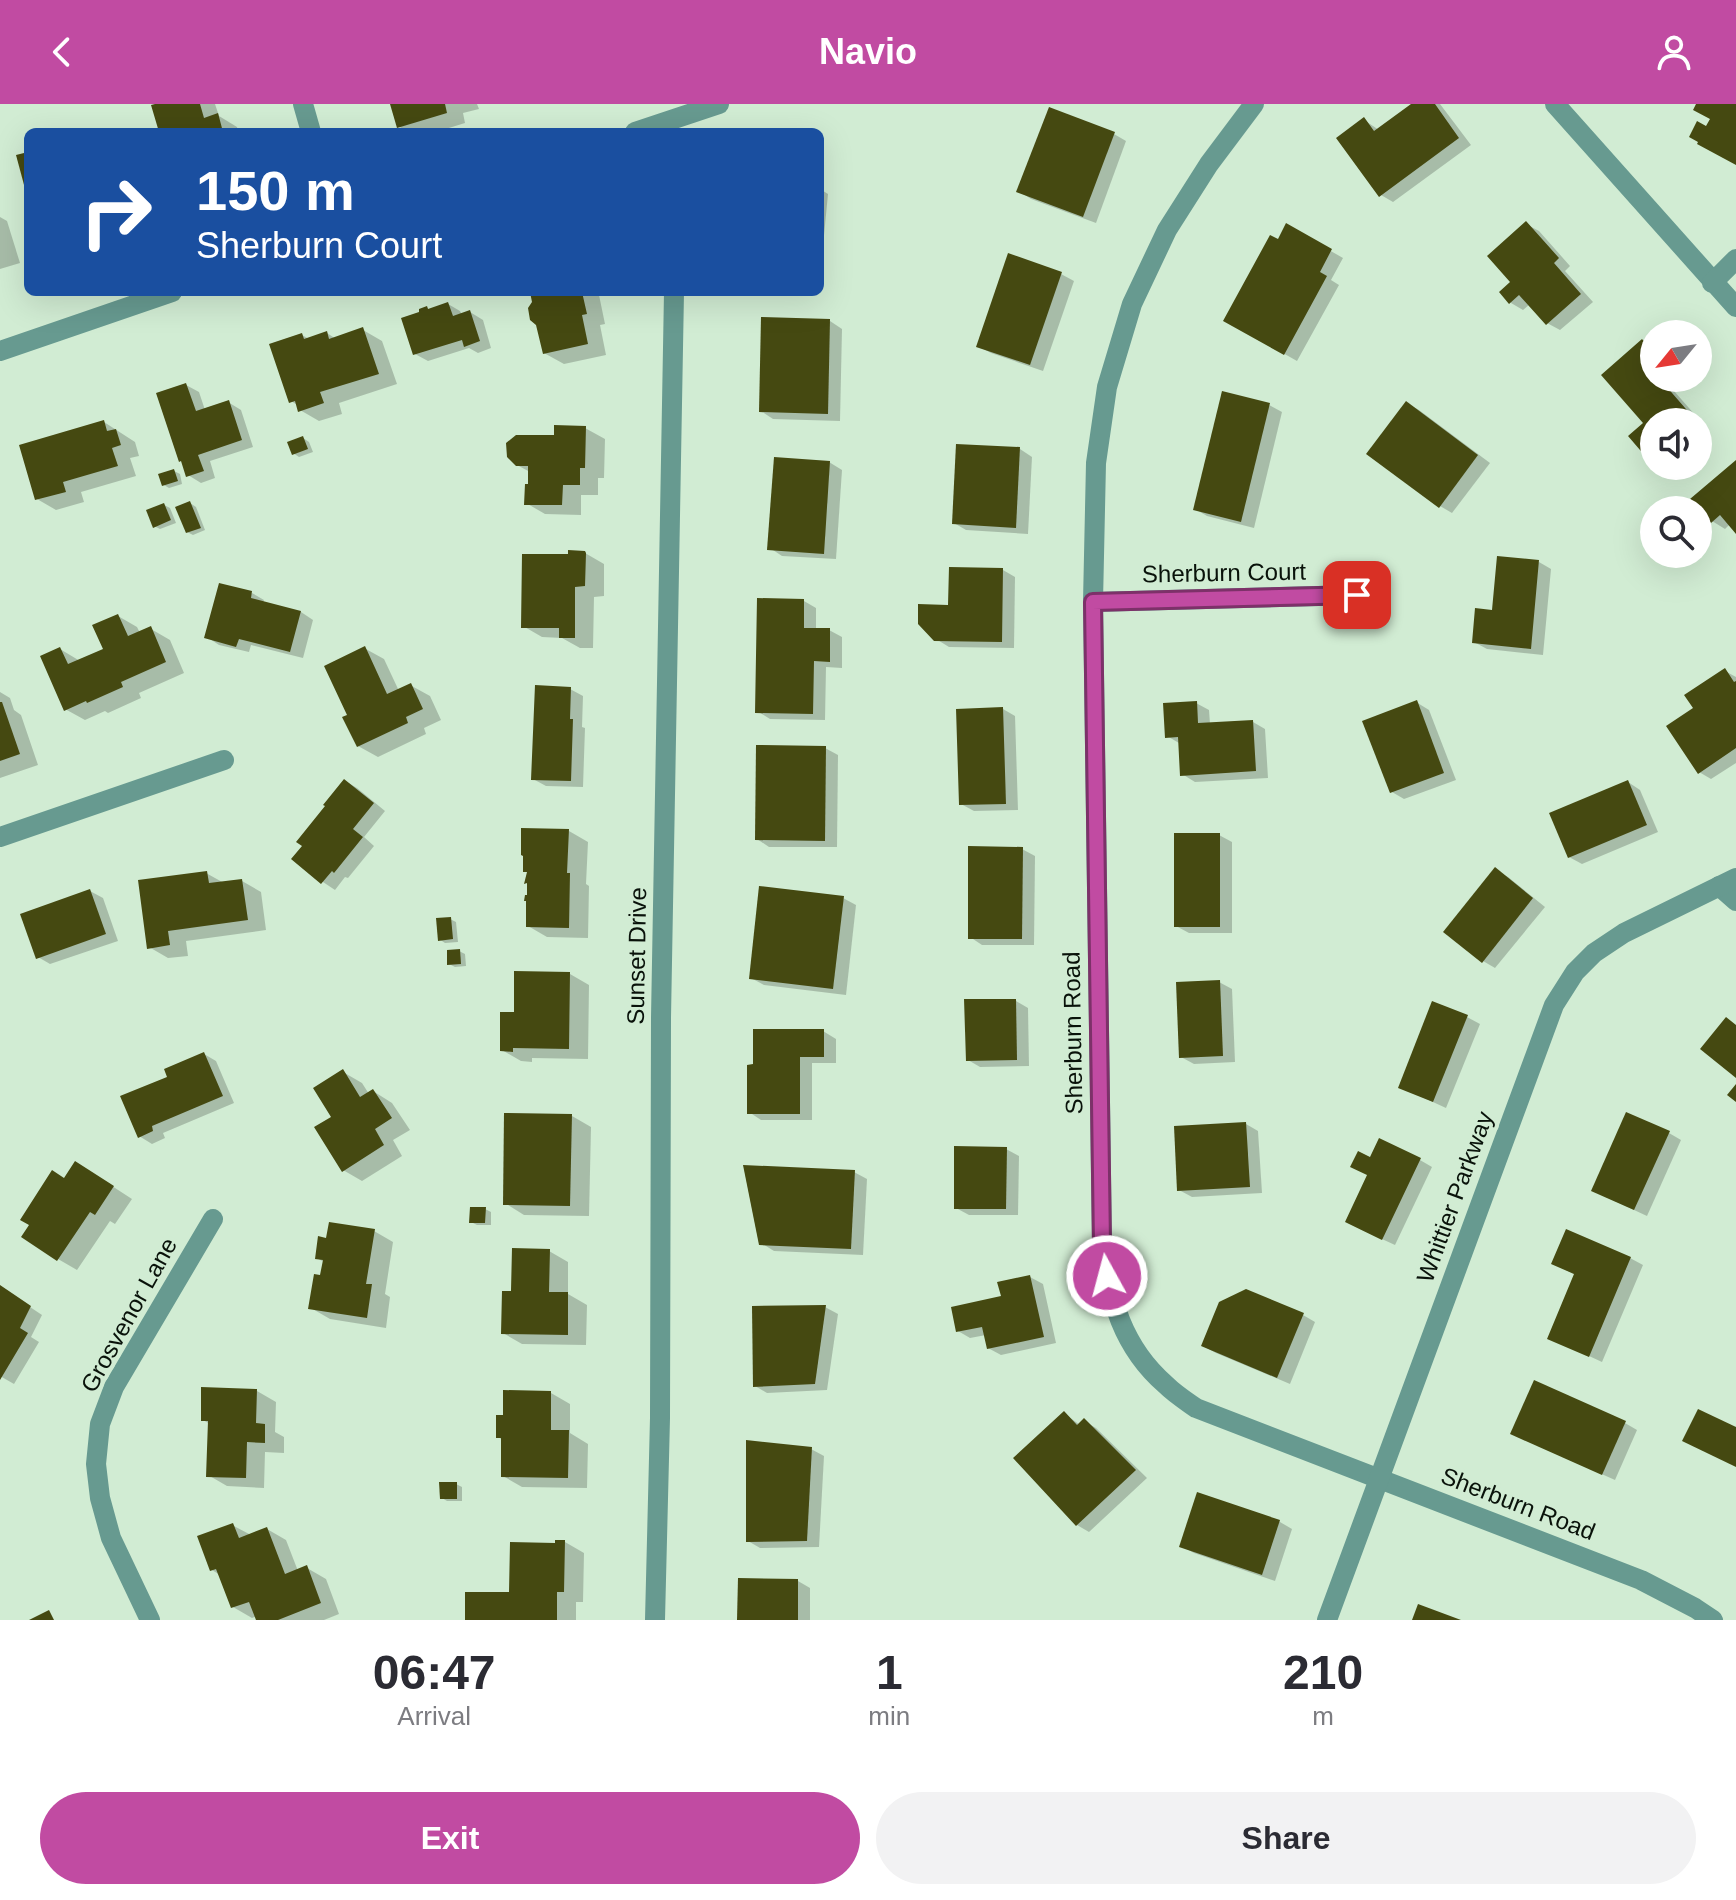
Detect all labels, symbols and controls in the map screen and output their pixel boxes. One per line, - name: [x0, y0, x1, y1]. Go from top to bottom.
- icon: back: [40, 30, 84, 74]
- icon: person: [1652, 30, 1696, 74]
- text: Navio: [819, 31, 917, 72]
- text: 150 m: [196, 159, 355, 222]
- icon: right: [64, 160, 168, 264]
- text: Sherburn Court: [196, 225, 442, 266]
- north arrow: [1640, 320, 1712, 392]
- map controls: [1640, 320, 1712, 568]
- button: sound: [1640, 408, 1712, 480]
- button: search: [1640, 496, 1712, 568]
- street label: Sherburn Court: [1142, 558, 1307, 587]
- pin: [1323, 561, 1391, 629]
- icon: arrive: [1335, 573, 1379, 617]
- street label: Sunset Drive: [622, 887, 651, 1025]
- street label: Sherburn Road: [1058, 951, 1087, 1115]
- street label: Whittier Parkway: [1411, 1108, 1498, 1286]
- street label: Grosvenor Lane: [75, 1233, 182, 1397]
- position arrow: [1065, 1234, 1149, 1318]
- street label: Sherburn Road: [1437, 1462, 1599, 1545]
- text: 06:47: [373, 1646, 496, 1699]
- text: 1: [876, 1646, 903, 1699]
- text: 210: [1283, 1646, 1363, 1699]
- text: Arrival: [397, 1701, 471, 1731]
- text: min: [868, 1701, 910, 1731]
- text: m: [1312, 1701, 1334, 1731]
- button: Exit: [40, 1792, 860, 1884]
- button: Share: [876, 1792, 1696, 1884]

